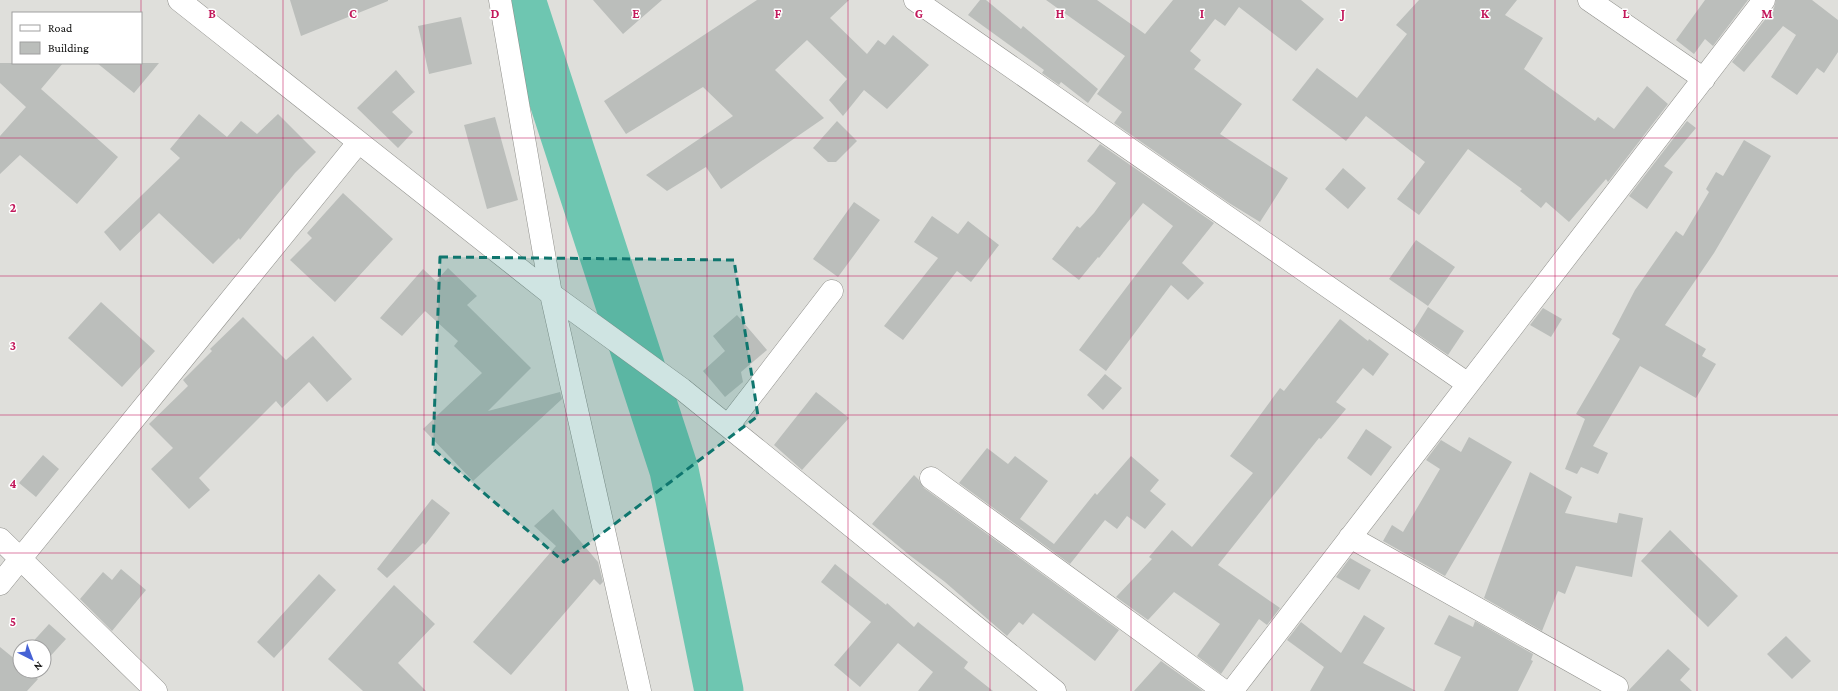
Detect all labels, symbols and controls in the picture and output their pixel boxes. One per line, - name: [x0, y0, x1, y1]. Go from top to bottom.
- text: B: [208, 6, 216, 21]
- text: C: [349, 6, 357, 21]
- text: D: [491, 6, 500, 21]
- text: E: [632, 6, 640, 21]
- text: F: [775, 6, 782, 21]
- text: G: [915, 6, 923, 21]
- text: H: [1056, 6, 1065, 21]
- text: I: [1200, 6, 1204, 21]
- text: J: [1339, 6, 1345, 21]
- text: K: [1481, 6, 1490, 21]
- text: L: [1623, 6, 1630, 21]
- text: M: [1761, 6, 1773, 21]
- legend: [12, 12, 142, 64]
- text: Road: [48, 21, 73, 35]
- text: Building: [48, 41, 89, 55]
- text: 2: [10, 200, 17, 215]
- text: 3: [10, 338, 16, 353]
- text: 4: [9, 476, 17, 491]
- text: 5: [10, 614, 16, 629]
- north arrow: [12, 639, 52, 679]
- text: N: [32, 659, 45, 674]

